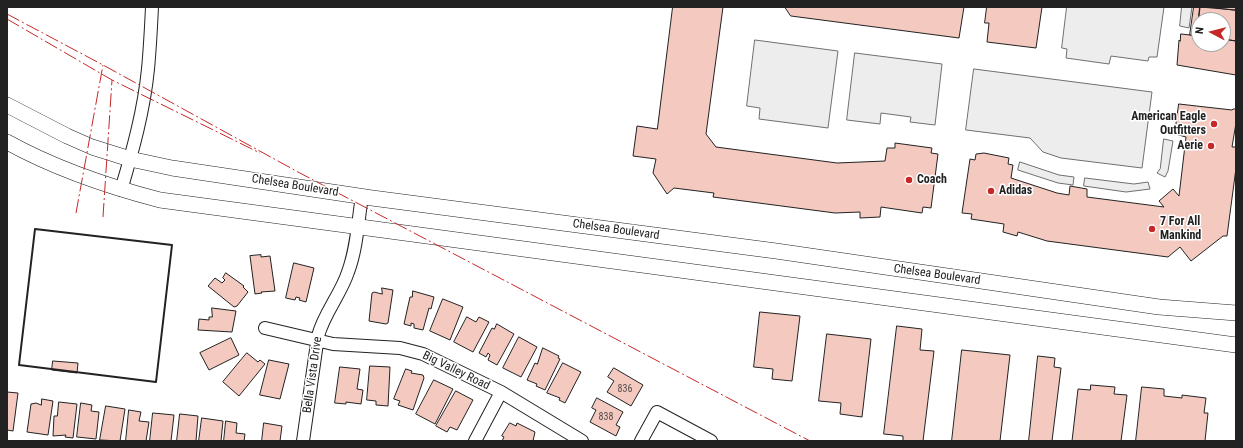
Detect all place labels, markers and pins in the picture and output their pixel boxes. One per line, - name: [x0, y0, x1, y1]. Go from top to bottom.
- place label: American Eagle Outfitters: [1131, 110, 1206, 138]
- marker: American Eagle Outfitters: [1209, 119, 1219, 129]
- place label: Aerie: [1177, 139, 1203, 153]
- marker: Aerie: [1206, 141, 1216, 151]
- place label: Coach: [917, 173, 947, 187]
- marker: Coach: [904, 175, 914, 185]
- place label: Adidas: [999, 184, 1032, 198]
- marker: Adidas: [986, 186, 996, 196]
- place label: 7 For All Mankind: [1160, 215, 1201, 243]
- marker: 7 For All Mankind: [1147, 224, 1157, 234]

